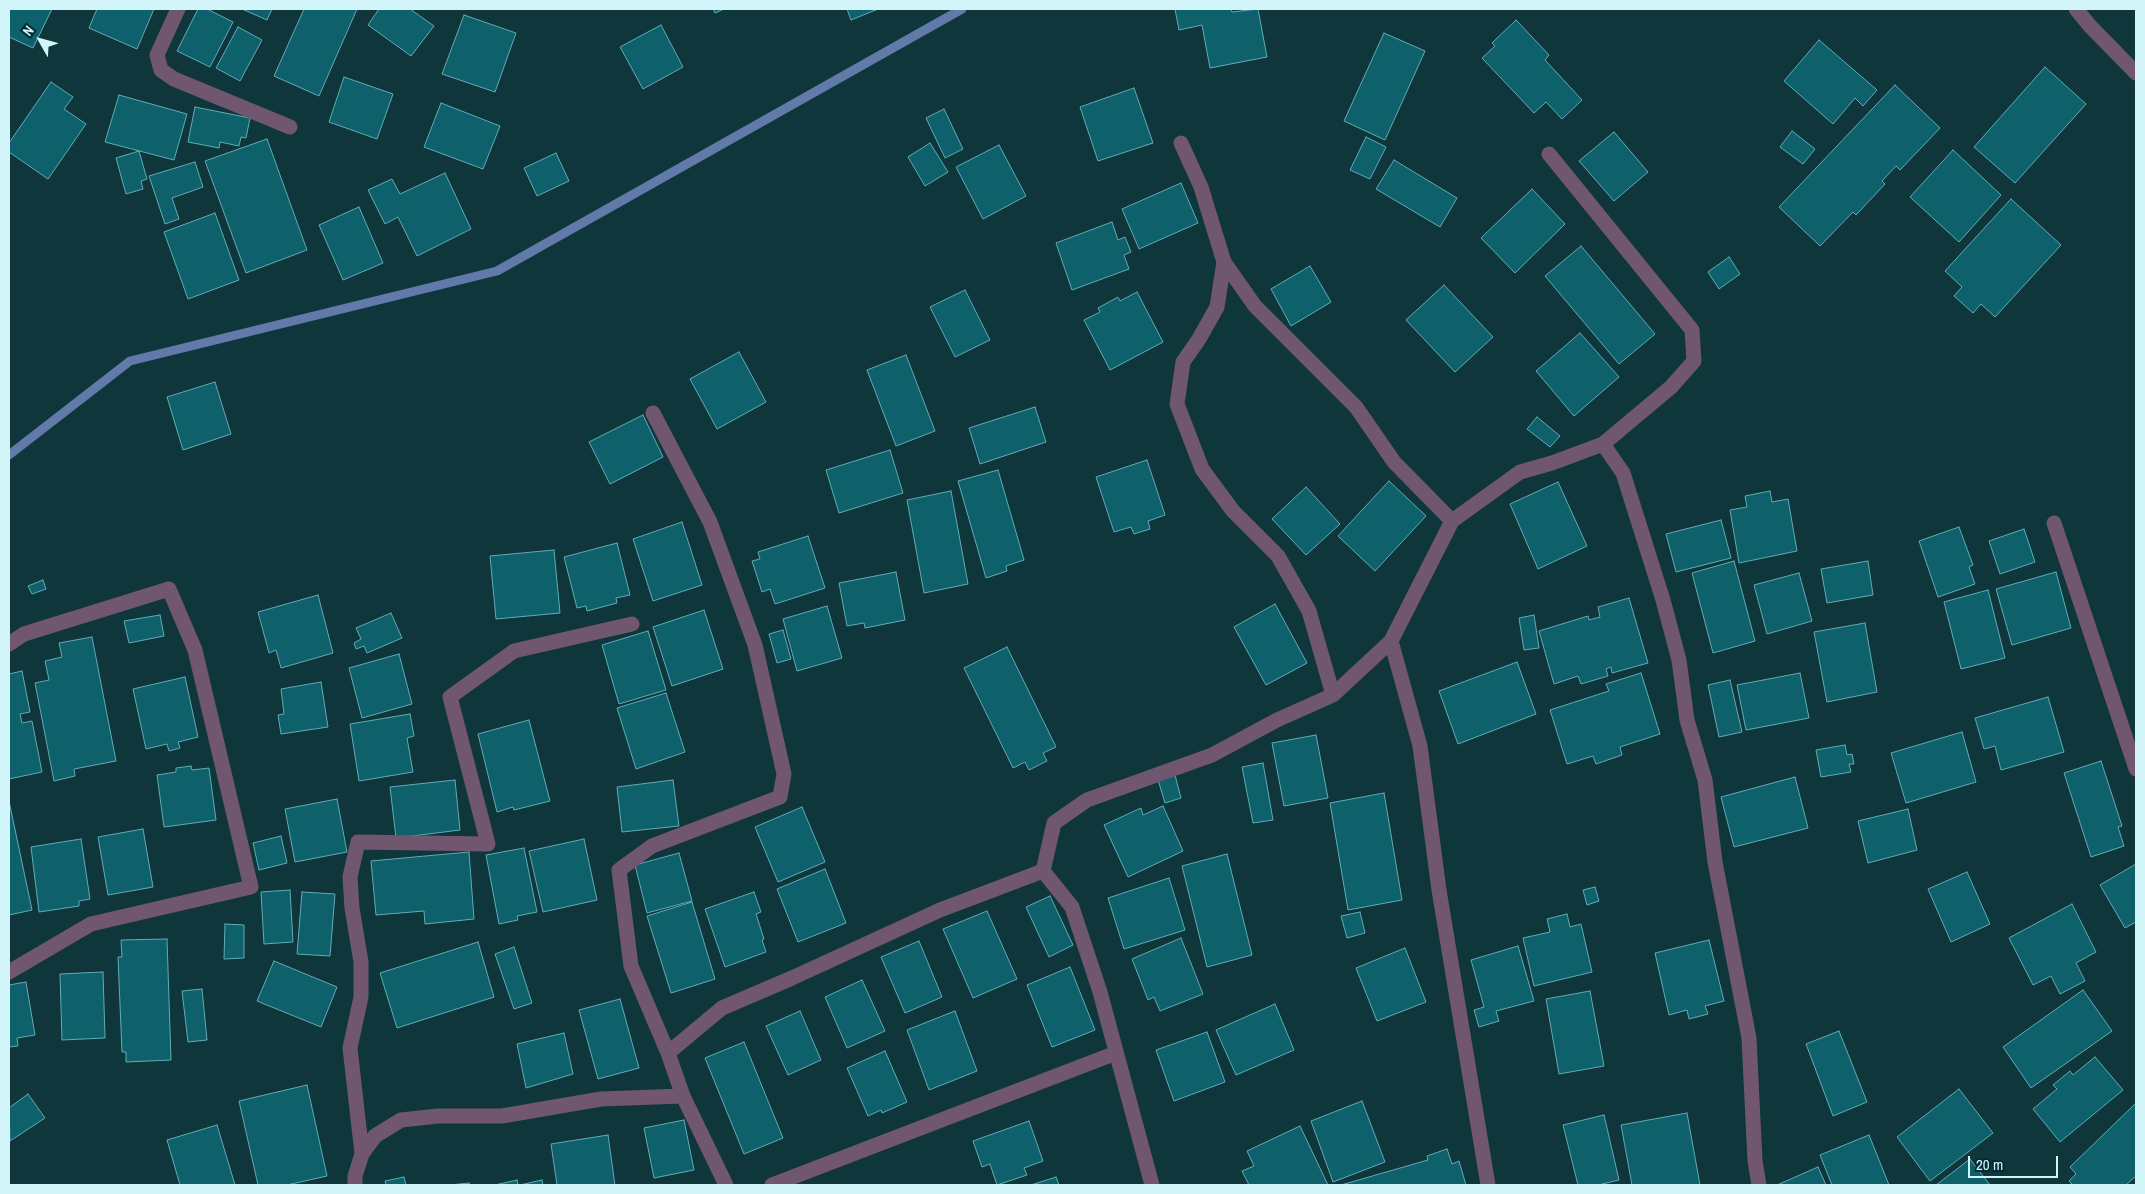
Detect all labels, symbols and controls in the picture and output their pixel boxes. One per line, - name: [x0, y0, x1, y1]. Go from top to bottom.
- north arrow: [15, 15, 65, 65]
- text: N: [19, 22, 38, 40]
- scale bar: [1970, 1146, 2060, 1178]
- text: 20 m: [1976, 1154, 2003, 1175]

